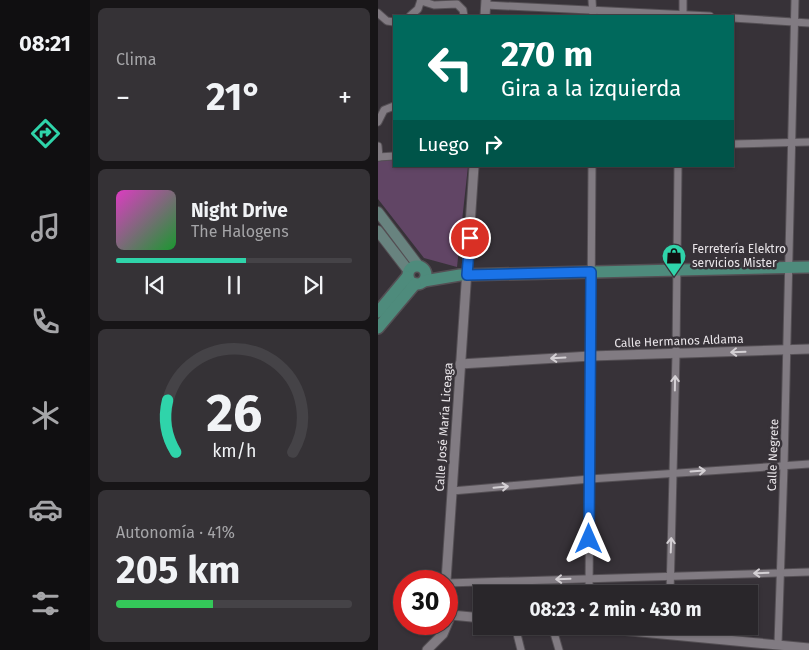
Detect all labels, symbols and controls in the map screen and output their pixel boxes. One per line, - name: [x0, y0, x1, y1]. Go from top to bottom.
- text: 08:21: [19, 30, 71, 57]
- text: 270 m: [501, 33, 593, 75]
- icon: left: [418, 35, 483, 100]
- text: Clima: [116, 50, 156, 69]
- text: 21°: [206, 74, 262, 120]
- text: Gira a la izquierda: [501, 75, 681, 102]
- text: −: [116, 81, 130, 114]
- text: +: [338, 81, 352, 114]
- icon: directions: [28, 116, 63, 151]
- icon: right: [479, 130, 507, 158]
- text: Luego: [418, 133, 469, 156]
- text: Night Drive: [191, 199, 288, 222]
- icon: music: [28, 210, 63, 245]
- pin: [449, 217, 491, 259]
- text: The Halogens: [191, 222, 289, 241]
- icon: arrive: [456, 224, 484, 252]
- place label: Ferretería Elektro servicios Mister: [692, 242, 786, 270]
- shop icon: Ferretería Elektro servicios Mister: [661, 243, 687, 277]
- icon: previous: [141, 271, 169, 299]
- icon: pause: [220, 271, 248, 299]
- icon: next: [299, 271, 327, 299]
- icon: phone: [28, 304, 63, 339]
- street label: Calle Hermanos Aldama: [614, 332, 744, 350]
- one-way arrow: [730, 347, 746, 356]
- one-way arrow: [550, 353, 566, 362]
- street label: Calle José María Liceaga: [432, 362, 456, 492]
- one-way arrow: [670, 375, 680, 391]
- text: 26: [206, 382, 262, 445]
- icon: climate: [28, 398, 63, 433]
- street label: Calle Negrete: [765, 419, 781, 491]
- text: km/h: [212, 440, 256, 462]
- one-way arrow: [689, 467, 705, 476]
- one-way arrow: [493, 482, 509, 491]
- icon: car: [28, 492, 63, 527]
- position arrow: [562, 512, 614, 564]
- text: Autonomía · 41%: [116, 523, 235, 542]
- one-way arrow: [666, 537, 676, 554]
- text: 205 km: [116, 547, 240, 593]
- one-way arrow: [753, 568, 770, 578]
- speed limit sign: 30: [393, 570, 458, 635]
- one-way arrow: [556, 575, 572, 584]
- icon: filters: [28, 586, 63, 621]
- text: 08:23 · 2 min · 430 m: [529, 598, 702, 621]

